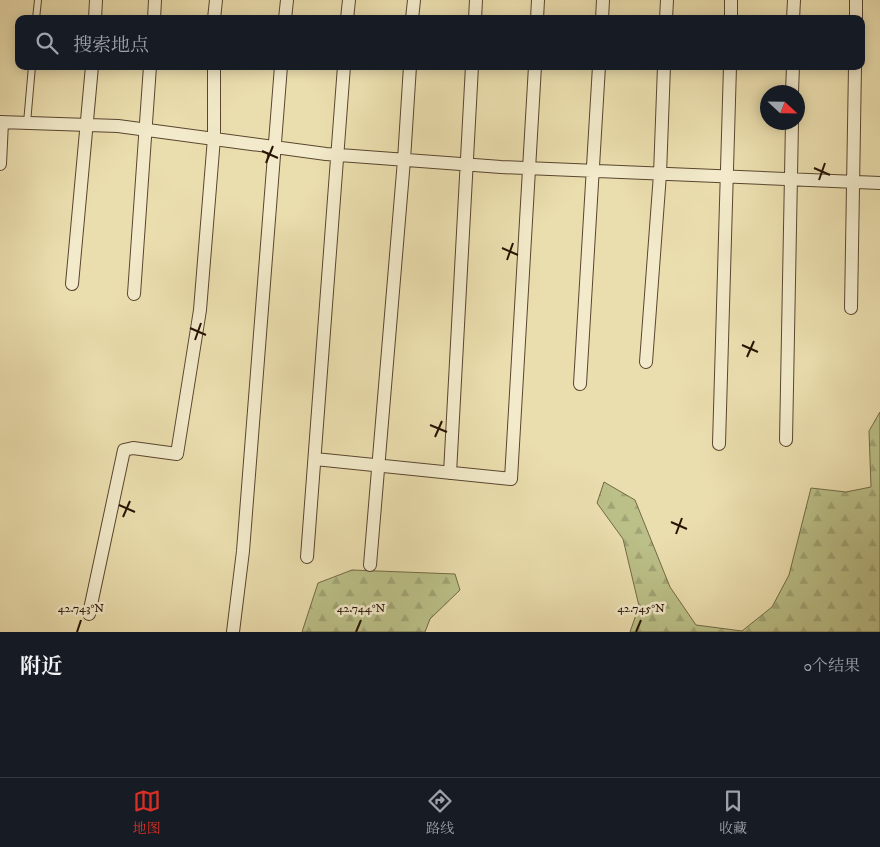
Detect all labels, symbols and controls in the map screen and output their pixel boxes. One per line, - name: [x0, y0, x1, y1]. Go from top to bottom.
- search box: [15, 15, 865, 70]
- icon: search: [33, 29, 61, 57]
- text: 搜索地点: [73, 34, 149, 57]
- north arrow: [760, 85, 805, 130]
- text: 42.743°N: [58, 601, 104, 616]
- text: 42.744°N: [337, 601, 386, 616]
- text: 42.745°N: [617, 601, 665, 616]
- text: 附近: [20, 654, 62, 680]
- text: 0个结果: [803, 656, 860, 676]
- tab: 地图: [133, 787, 161, 838]
- tab: 路线: [426, 787, 454, 838]
- tab: 收藏: [719, 787, 747, 838]

